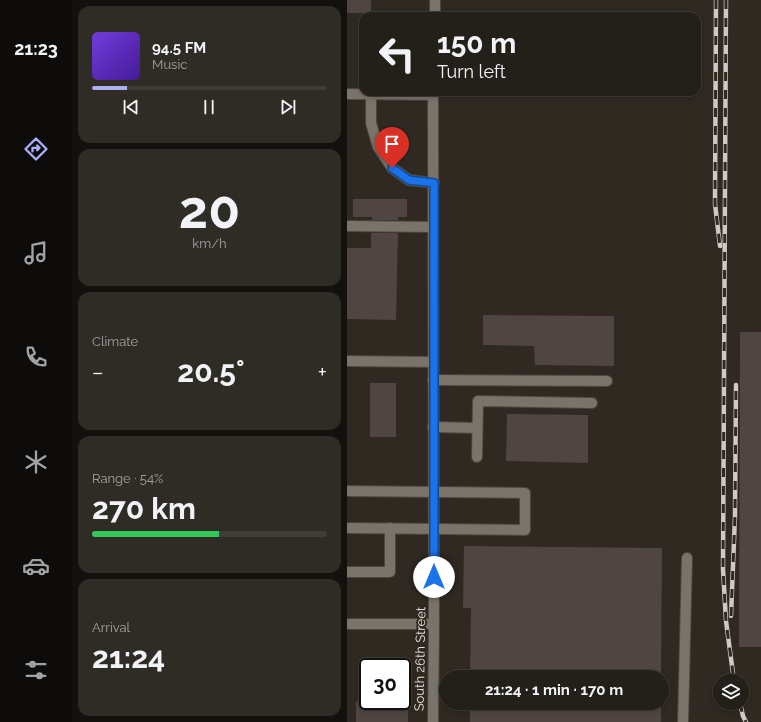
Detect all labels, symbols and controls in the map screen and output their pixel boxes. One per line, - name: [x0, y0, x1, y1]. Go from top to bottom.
- text: 150 m: [437, 27, 516, 60]
- icon: left: [371, 28, 423, 80]
- text: 21:23: [14, 38, 58, 59]
- text: 94.5 FM: [152, 39, 206, 57]
- text: Music: [152, 57, 187, 72]
- text: Turn left: [437, 61, 506, 82]
- icon: previous: [120, 96, 142, 118]
- icon: pause: [198, 96, 220, 118]
- icon: next: [277, 96, 299, 118]
- pin: [375, 127, 409, 168]
- icon: arrive: [381, 133, 403, 155]
- icon: directions: [22, 135, 50, 163]
- text: 20: [179, 179, 240, 240]
- text: km/h: [192, 236, 227, 251]
- icon: music: [22, 239, 50, 267]
- text: Climate: [92, 334, 138, 349]
- icon: phone: [22, 343, 50, 371]
- text: 20.5°: [177, 354, 244, 389]
- text: −: [92, 359, 104, 385]
- text: +: [318, 359, 327, 385]
- icon: climate: [22, 448, 50, 476]
- text: Range · 54%: [92, 471, 163, 486]
- text: 270 km: [92, 491, 196, 526]
- icon: car: [22, 552, 50, 580]
- position arrow: [413, 556, 455, 598]
- street label: South 26th Street: [412, 606, 428, 711]
- text: Arrival: [92, 620, 130, 635]
- text: 21:24: [92, 640, 165, 675]
- icon: filters: [22, 656, 50, 684]
- speed limit sign: 30: [359, 658, 411, 710]
- map controls: [713, 674, 749, 710]
- button: layers: [713, 674, 749, 710]
- text: 21:24 · 1 min · 170 m: [485, 681, 623, 699]

